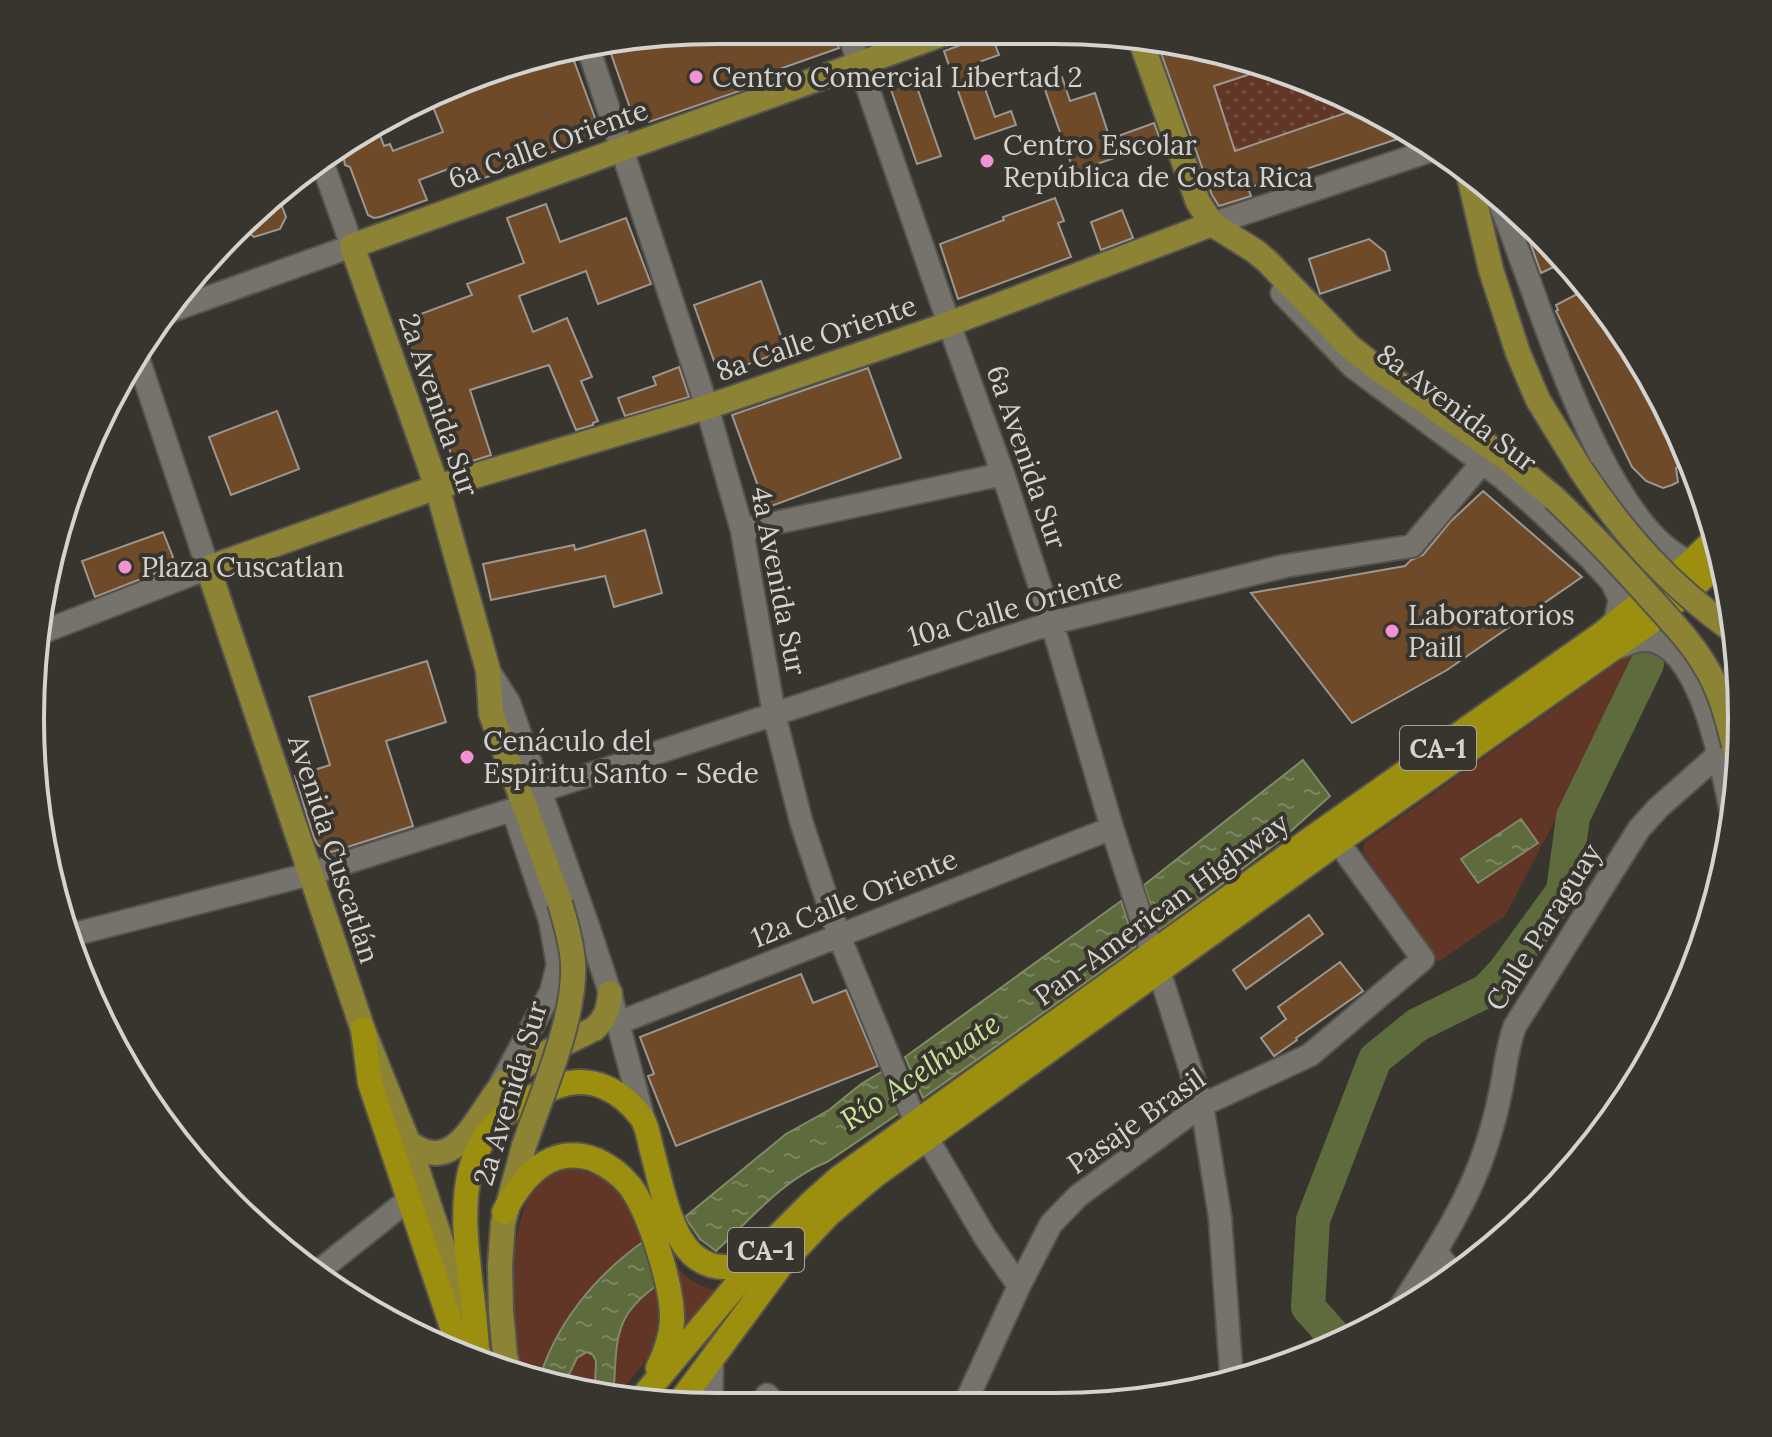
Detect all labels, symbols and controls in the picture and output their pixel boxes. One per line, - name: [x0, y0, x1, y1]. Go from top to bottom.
- place label: Centro Comercial Libertad 2: [712, 59, 1083, 95]
- marker: Centro Comercial Libertad 2: [687, 68, 705, 86]
- street label: 6a Calle Oriente: [443, 91, 653, 197]
- place label: Centro Escolar República de Costa Rica: [1003, 127, 1313, 195]
- marker: Centro Escolar República de Costa Rica: [978, 152, 996, 170]
- street label: 8a Calle Oriente: [711, 287, 921, 389]
- street label: 2a Avenida Sur: [391, 309, 487, 501]
- street label: 8a Avenida Sur: [1370, 336, 1544, 480]
- street label: 6a Avenida Sur: [979, 360, 1075, 554]
- street label: 4a Avenida Sur: [743, 484, 815, 678]
- place label: Plaza Cuscatlan: [141, 549, 344, 585]
- marker: Plaza Cuscatlan: [116, 558, 134, 576]
- street label: 10a Calle Oriente: [904, 559, 1126, 655]
- place label: Laboratorios Paill: [1408, 597, 1575, 665]
- marker: Laboratorios Paill: [1383, 622, 1401, 640]
- place label: Cenáculo del Espiritu Santo - Sede: [483, 723, 759, 791]
- road number: CA-1: [1400, 726, 1476, 770]
- street label: Avenida Cuscatlán: [280, 729, 388, 968]
- marker: Cenáculo del Espiritu Santo - Sede: [458, 748, 476, 766]
- street label: Pan-American Highway: [1027, 804, 1296, 1014]
- street label: Calle Paraguay: [1477, 836, 1609, 1017]
- street label: 12a Calle Oriente: [746, 840, 962, 956]
- street label: 2a Avenida Sur: [465, 996, 555, 1190]
- water label: Río Acelhuate: [833, 1004, 1007, 1138]
- street label: Pasaje Brasil: [1060, 1060, 1212, 1182]
- road number: CA-1: [728, 1228, 804, 1272]

